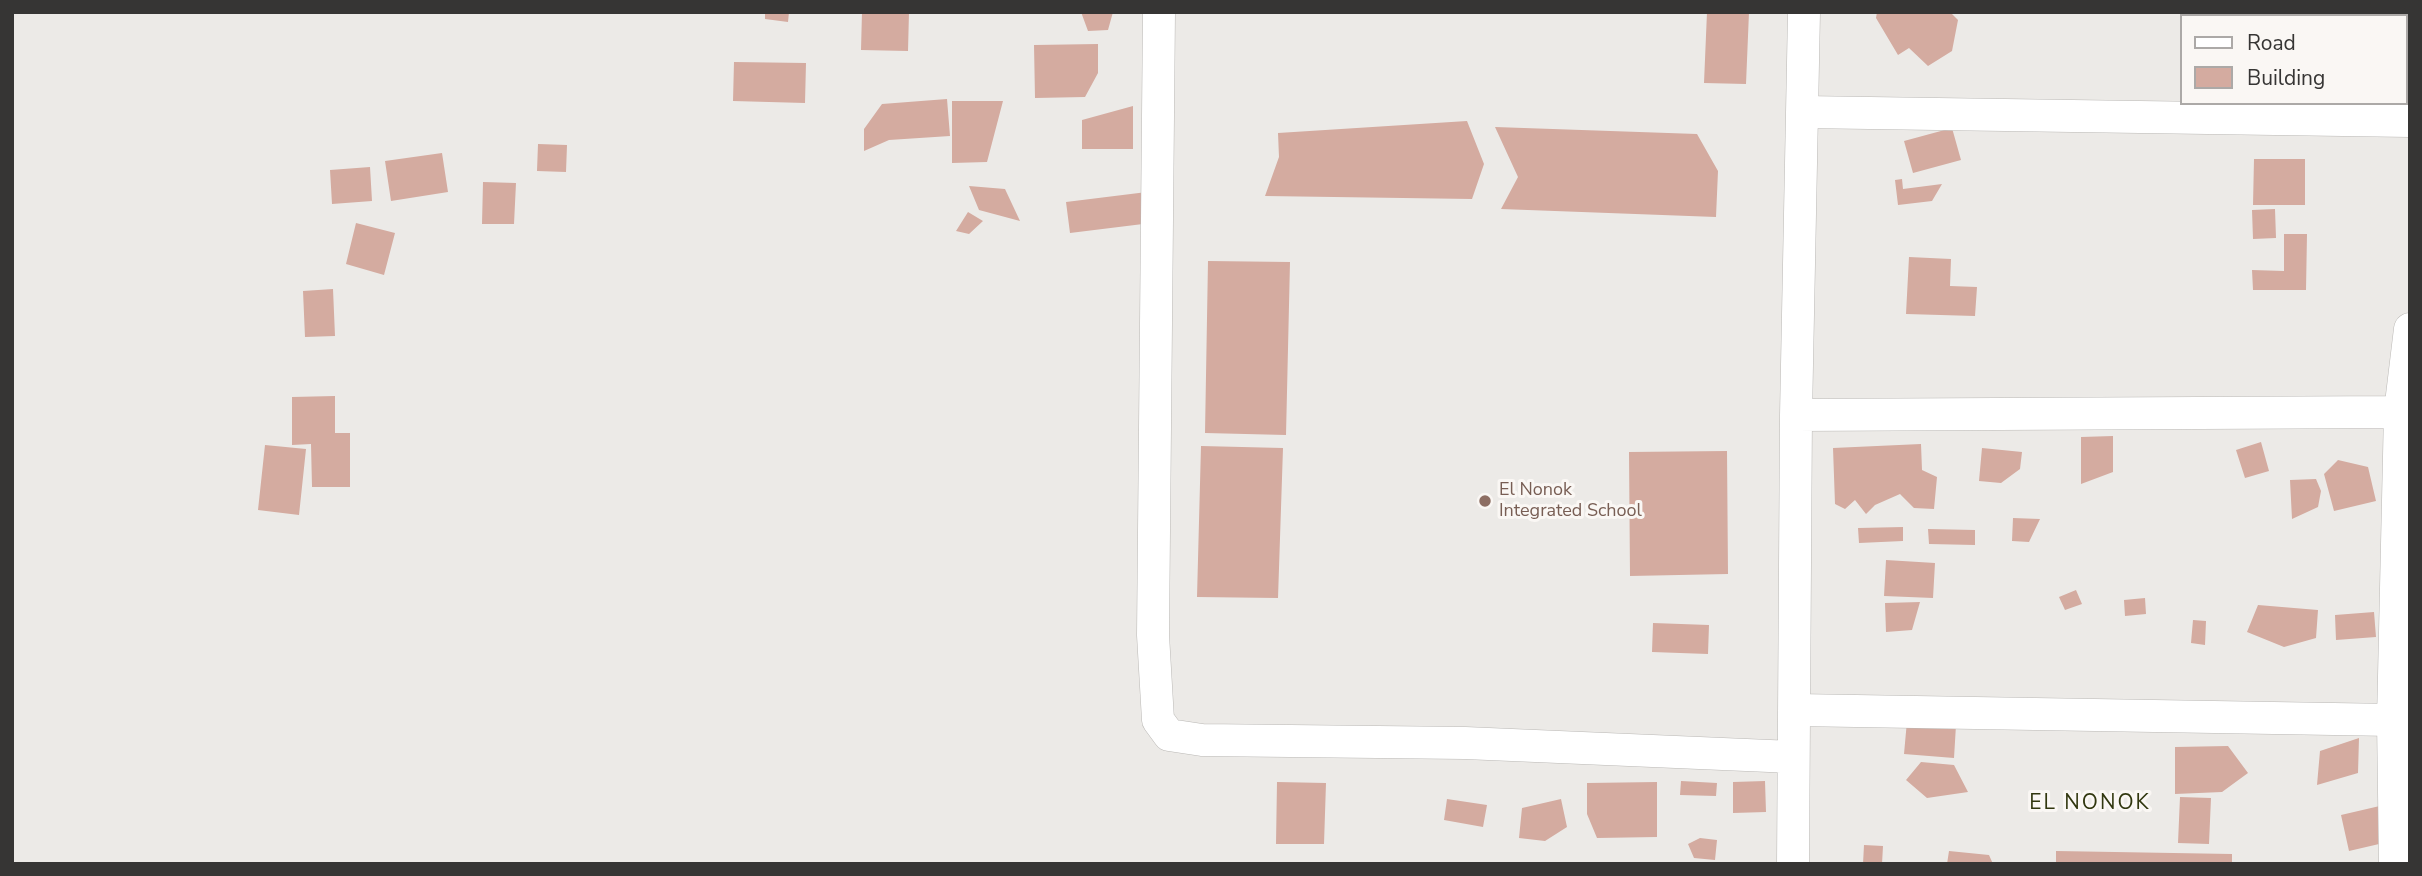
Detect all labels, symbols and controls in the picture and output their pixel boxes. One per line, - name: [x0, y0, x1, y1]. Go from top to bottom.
- legend: [2180, 14, 2408, 105]
- text: Road: [2247, 29, 2296, 57]
- text: Building: [2247, 64, 2325, 92]
- place label: El Nonok Integrated School: [1499, 480, 1642, 522]
- marker: El Nonok Integrated School: [1477, 493, 1493, 509]
- district label: EL NONOK: [2030, 791, 2150, 817]

